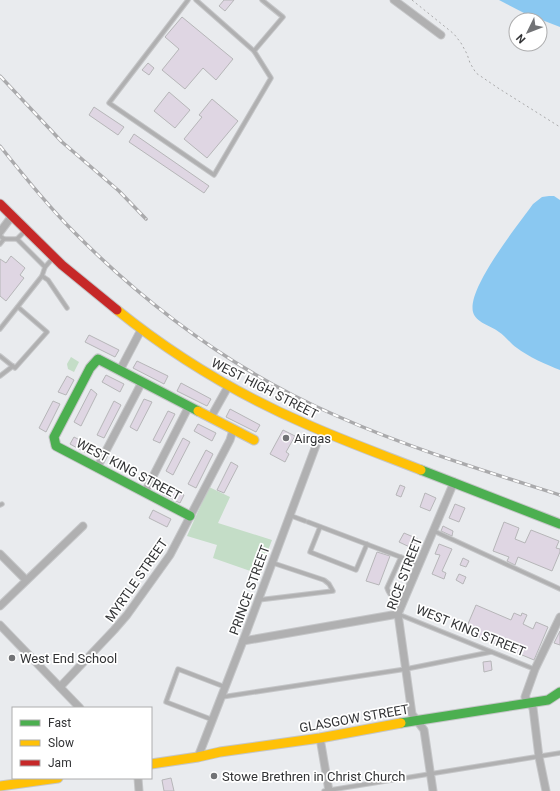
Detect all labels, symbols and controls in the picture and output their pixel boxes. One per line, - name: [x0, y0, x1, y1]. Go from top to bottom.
- north arrow: [508, 12, 548, 52]
- text: N: [513, 31, 528, 46]
- street label: WEST HIGH STREET: [209, 355, 321, 422]
- place label: Airgas: [294, 431, 331, 446]
- marker: Airgas: [281, 433, 291, 443]
- street label: WEST KING STREET: [74, 435, 184, 504]
- street label: RICE STREET: [384, 534, 425, 612]
- street label: MYRTLE STREET: [102, 536, 171, 625]
- street label: PRINCE STREET: [226, 543, 273, 637]
- street label: WEST KING STREET: [414, 602, 528, 659]
- place label: West End School: [20, 651, 117, 666]
- marker: West End School: [7, 653, 17, 663]
- street label: GLASGOW STREET: [298, 701, 410, 736]
- legend: [12, 707, 152, 779]
- text: Fast: [48, 716, 71, 730]
- text: Slow: [48, 736, 74, 750]
- text: Jam: [48, 756, 72, 770]
- place label: Stowe Brethren in Christ Church: [222, 769, 405, 784]
- marker: Stowe Brethren in Christ Church: [209, 771, 219, 781]

